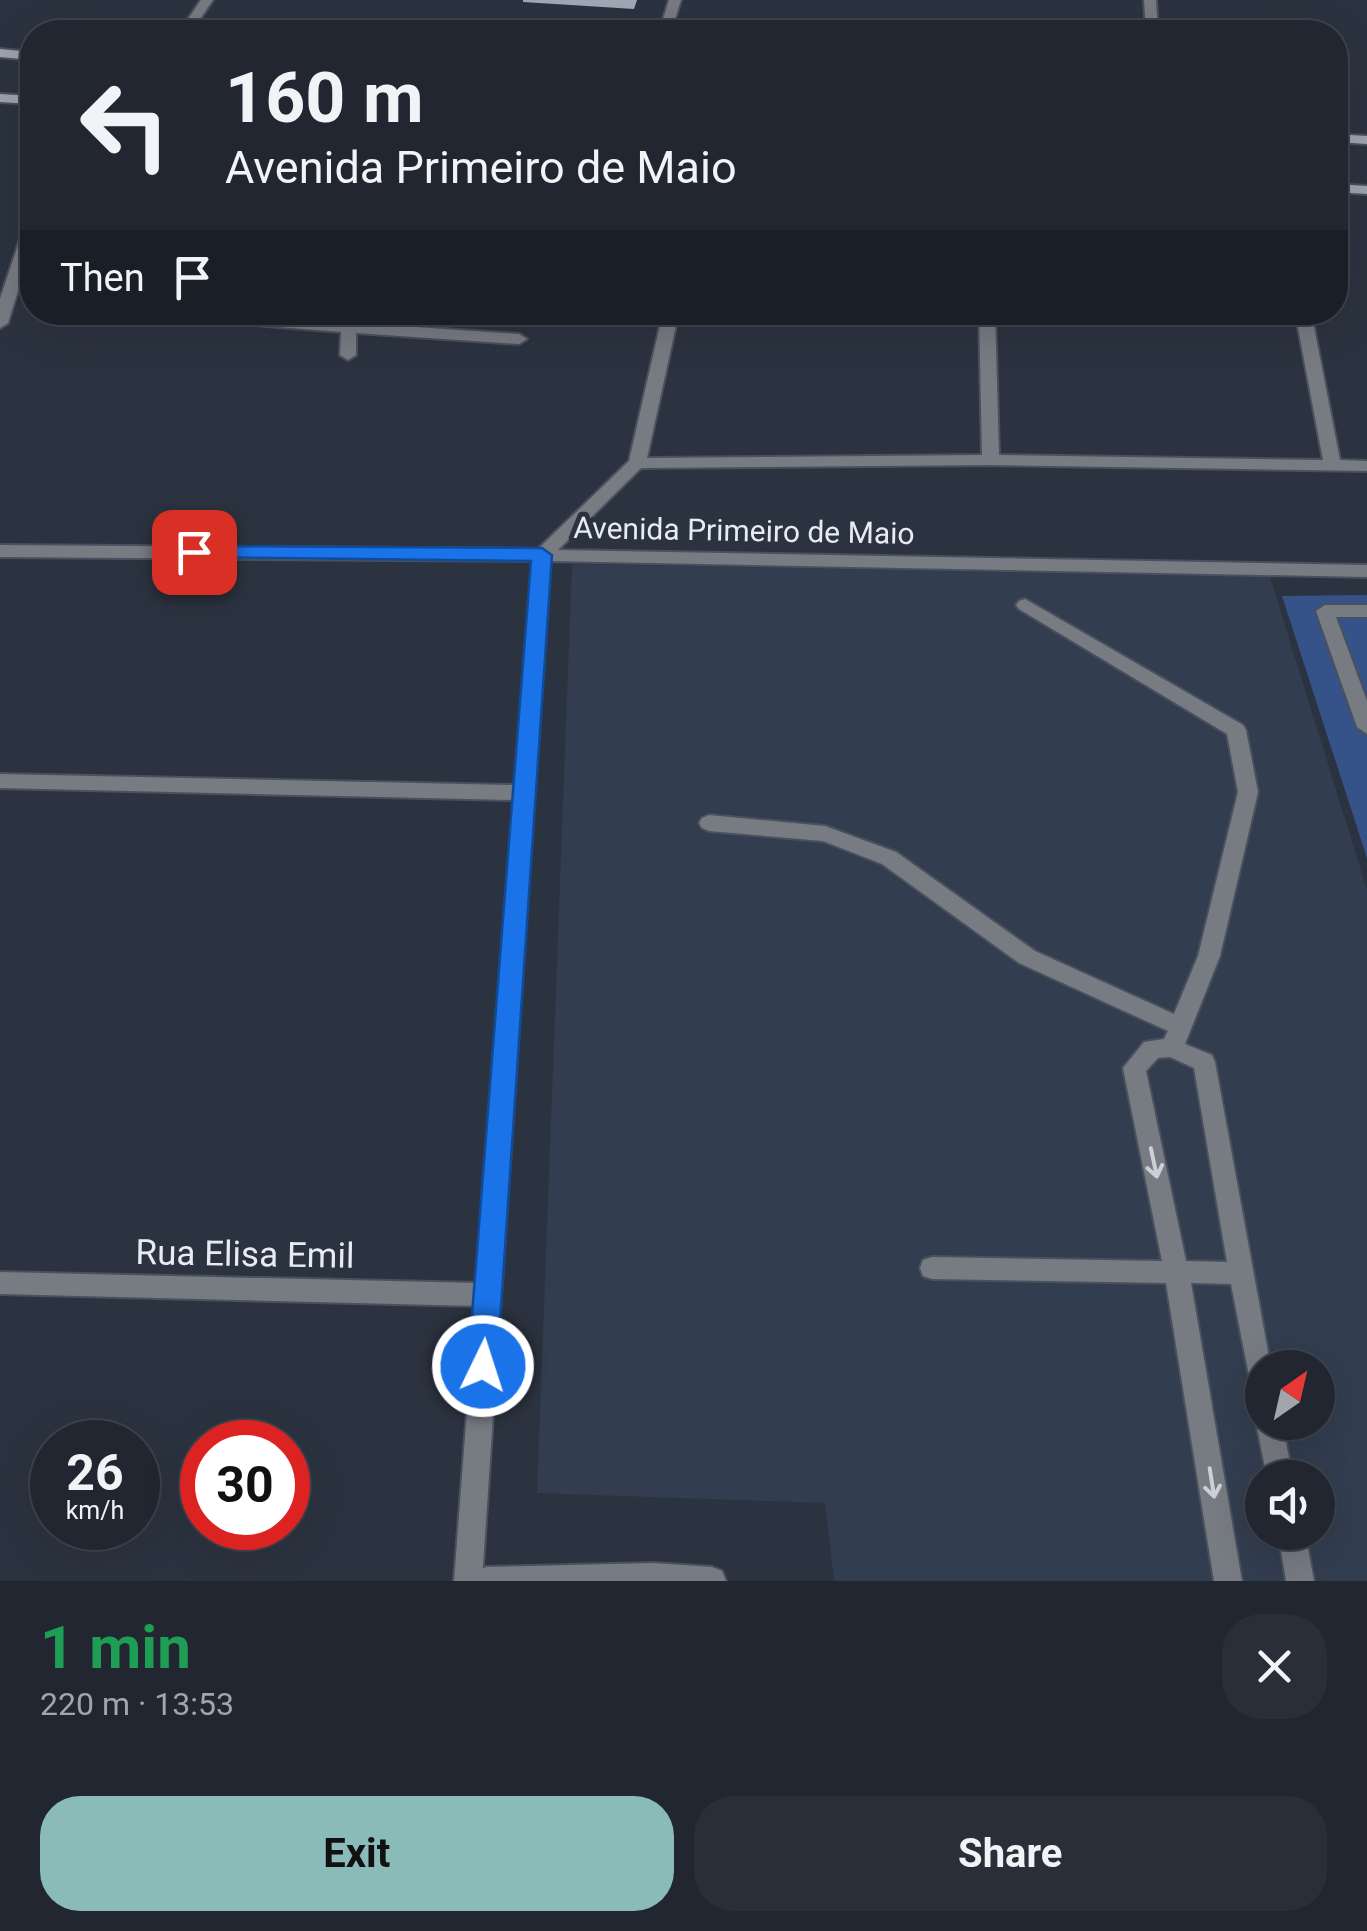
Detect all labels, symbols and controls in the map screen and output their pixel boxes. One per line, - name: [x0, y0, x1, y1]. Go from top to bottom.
- text: 160 m: [225, 57, 424, 139]
- icon: left: [60, 60, 190, 190]
- text: Avenida Primeiro de Maio: [225, 141, 737, 194]
- icon: arrive: [165, 250, 220, 305]
- text: Then: [60, 256, 145, 300]
- pin: [152, 510, 237, 595]
- street label: Avenida Primeiro de Maio: [573, 510, 915, 551]
- icon: arrive: [167, 525, 222, 580]
- one-way arrow: [1146, 1146, 1165, 1178]
- street label: Rua Elisa Emil: [135, 1232, 355, 1277]
- position arrow: [431, 1314, 535, 1418]
- north arrow: [1245, 1350, 1335, 1440]
- map controls: [1245, 1350, 1335, 1550]
- speed limit sign: 30: [180, 1420, 310, 1550]
- text: 26: [66, 1444, 124, 1502]
- button: sound: [1245, 1460, 1335, 1550]
- one-way arrow: [1203, 1466, 1222, 1499]
- text: km/h: [66, 1496, 124, 1525]
- text: 1 min: [40, 1612, 191, 1683]
- button: close: [1222, 1614, 1327, 1719]
- text: 220 m · 13:53: [40, 1685, 234, 1723]
- button: Exit: [40, 1796, 674, 1911]
- button: Share: [694, 1796, 1327, 1911]

